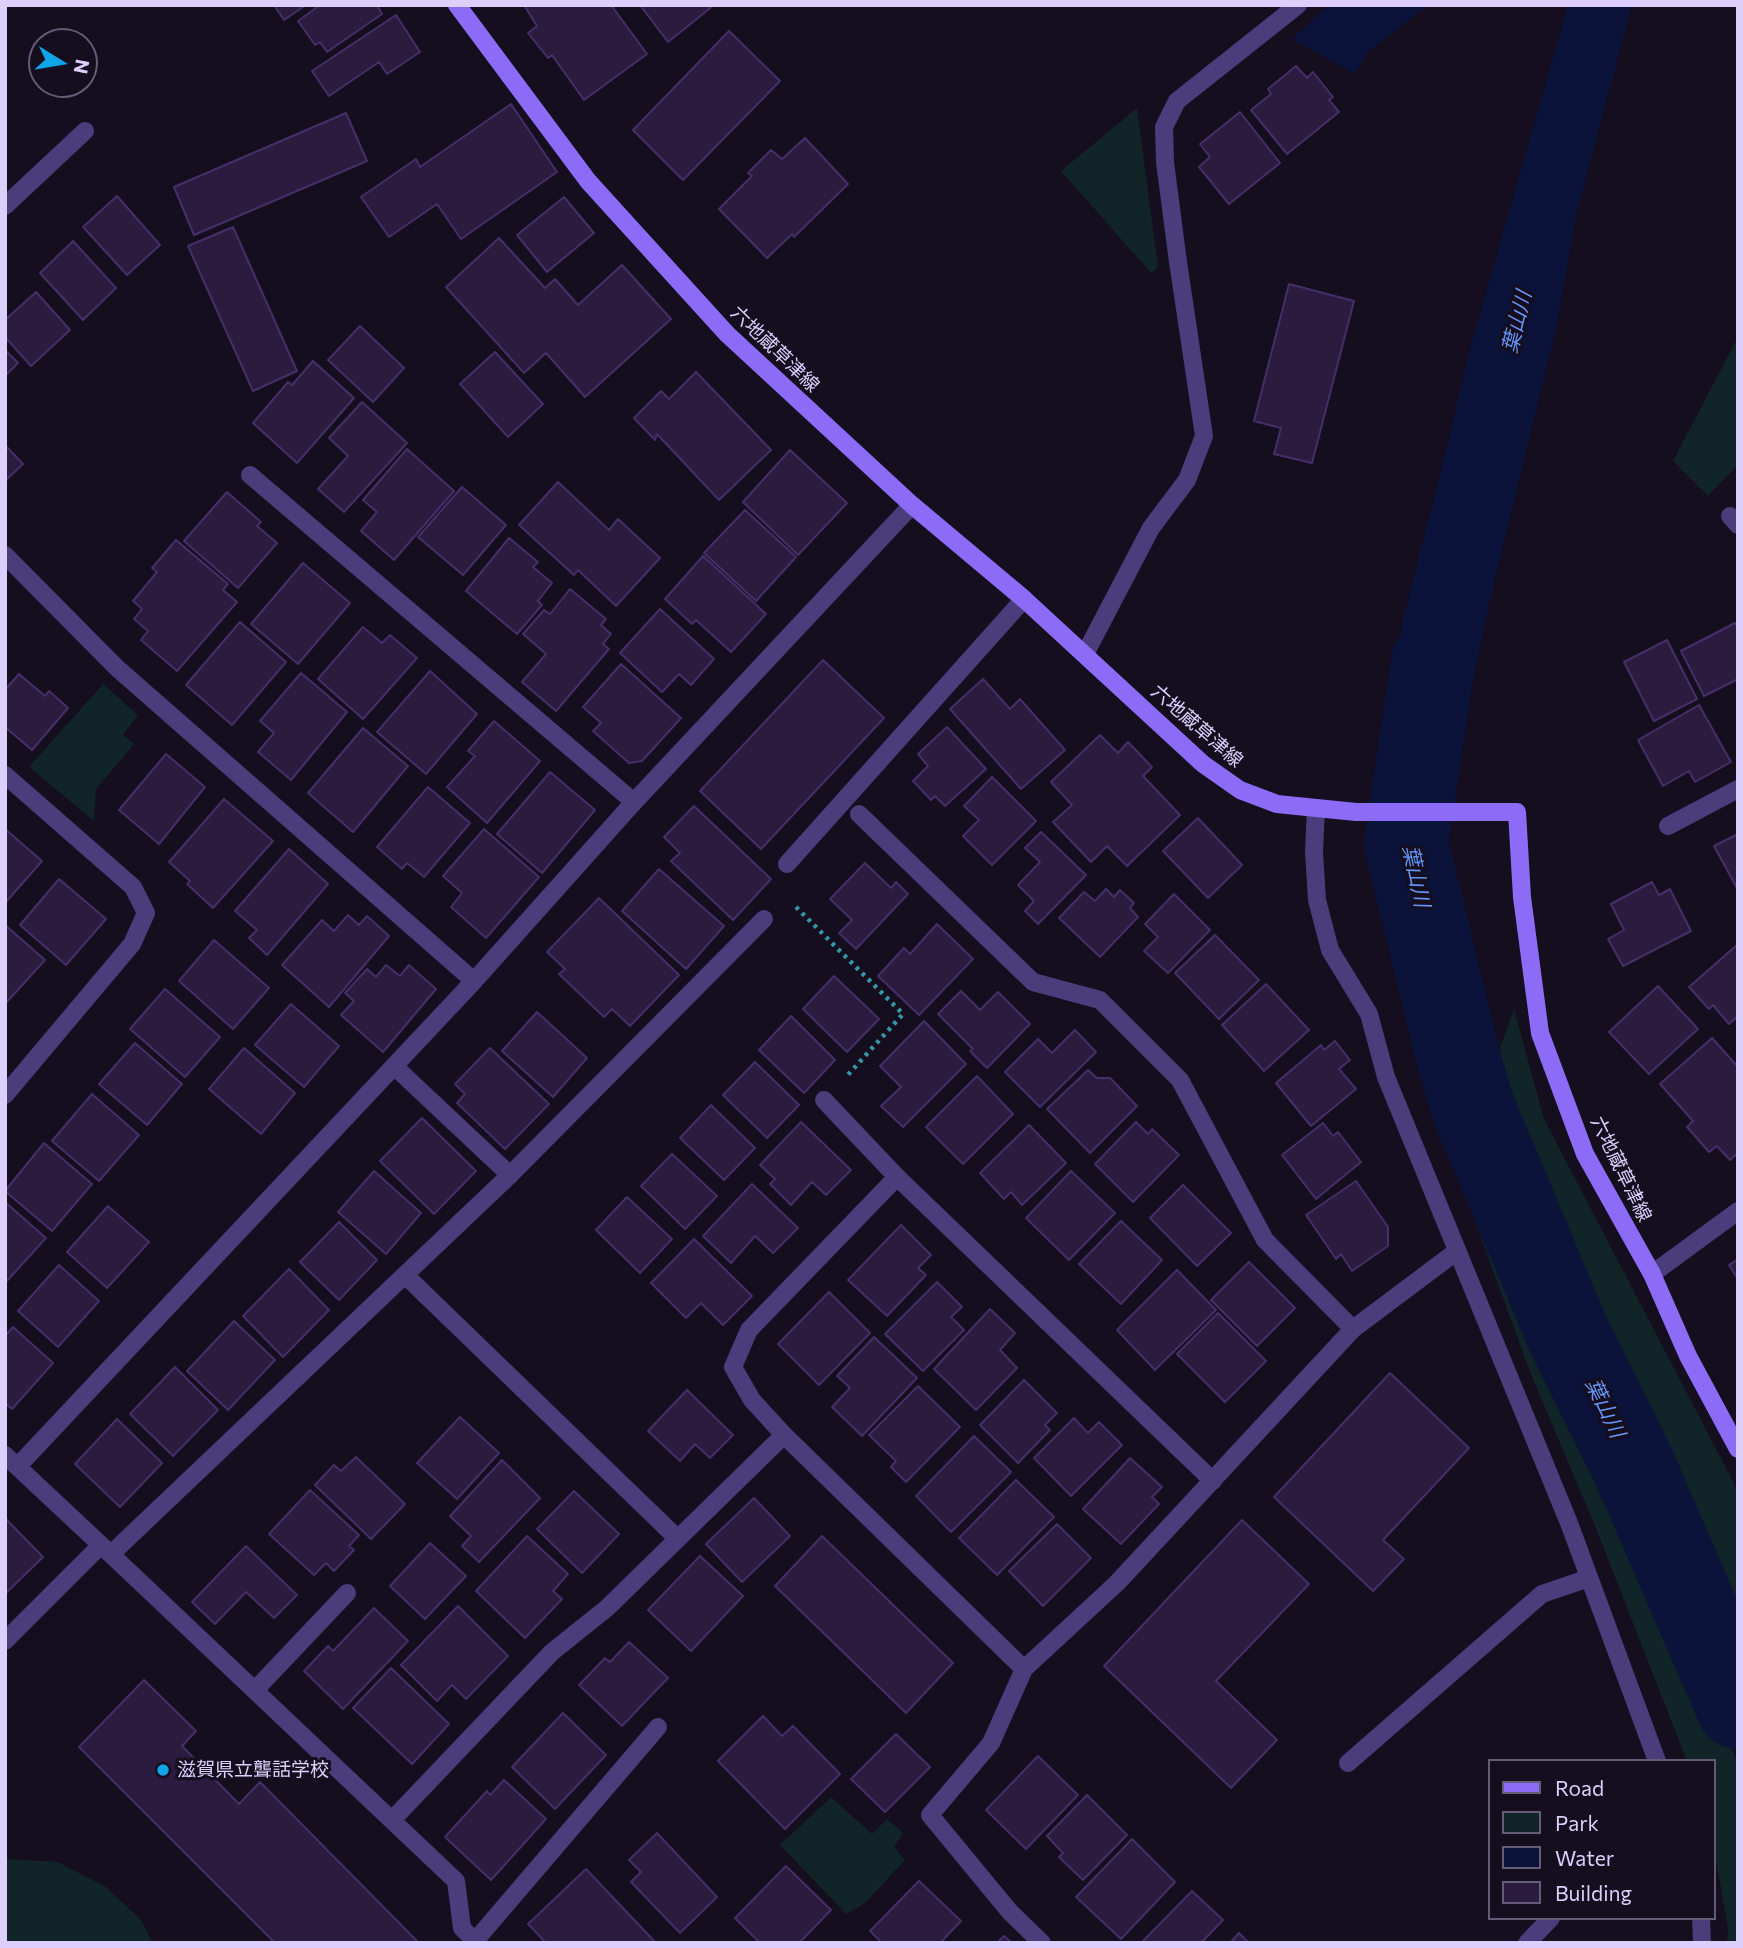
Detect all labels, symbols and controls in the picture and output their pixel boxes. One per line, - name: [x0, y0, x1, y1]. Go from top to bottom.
- north arrow: [28, 28, 98, 98]
- text: N: [69, 58, 95, 76]
- water label: 葉山川: [1497, 288, 1537, 356]
- street label: 六地蔵草津線: [726, 301, 824, 397]
- street label: 六地蔵草津線: [1147, 680, 1247, 772]
- water label: 葉山川: [1397, 843, 1435, 909]
- street label: 六地蔵草津線: [1586, 1113, 1656, 1225]
- water label: 葉山川: [1580, 1374, 1630, 1442]
- place label: 滋賀県立聾話学校: [177, 1759, 329, 1781]
- legend: [1488, 1759, 1715, 1920]
- marker: 滋賀県立聾話学校: [155, 1762, 171, 1778]
- text: Road: [1555, 1775, 1604, 1800]
- text: Park: [1555, 1810, 1599, 1835]
- text: Water: [1555, 1845, 1614, 1870]
- text: Building: [1555, 1880, 1632, 1905]

